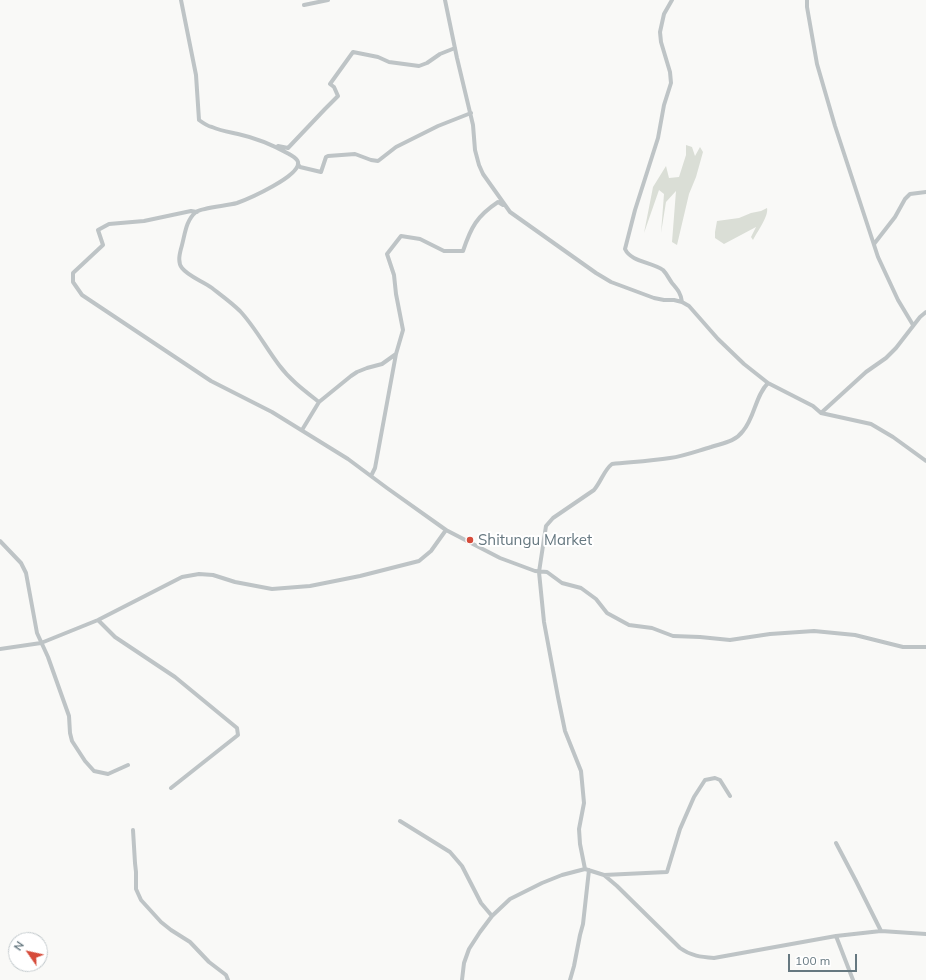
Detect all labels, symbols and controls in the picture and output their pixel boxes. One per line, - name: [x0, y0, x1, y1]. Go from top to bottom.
- place label: Shitungu Market: [478, 531, 592, 549]
- marker: Shitungu Market: [465, 535, 475, 545]
- north arrow: [8, 932, 48, 972]
- text: N: [11, 938, 27, 953]
- scale bar: [790, 946, 859, 972]
- text: 100 m: [795, 953, 830, 968]

